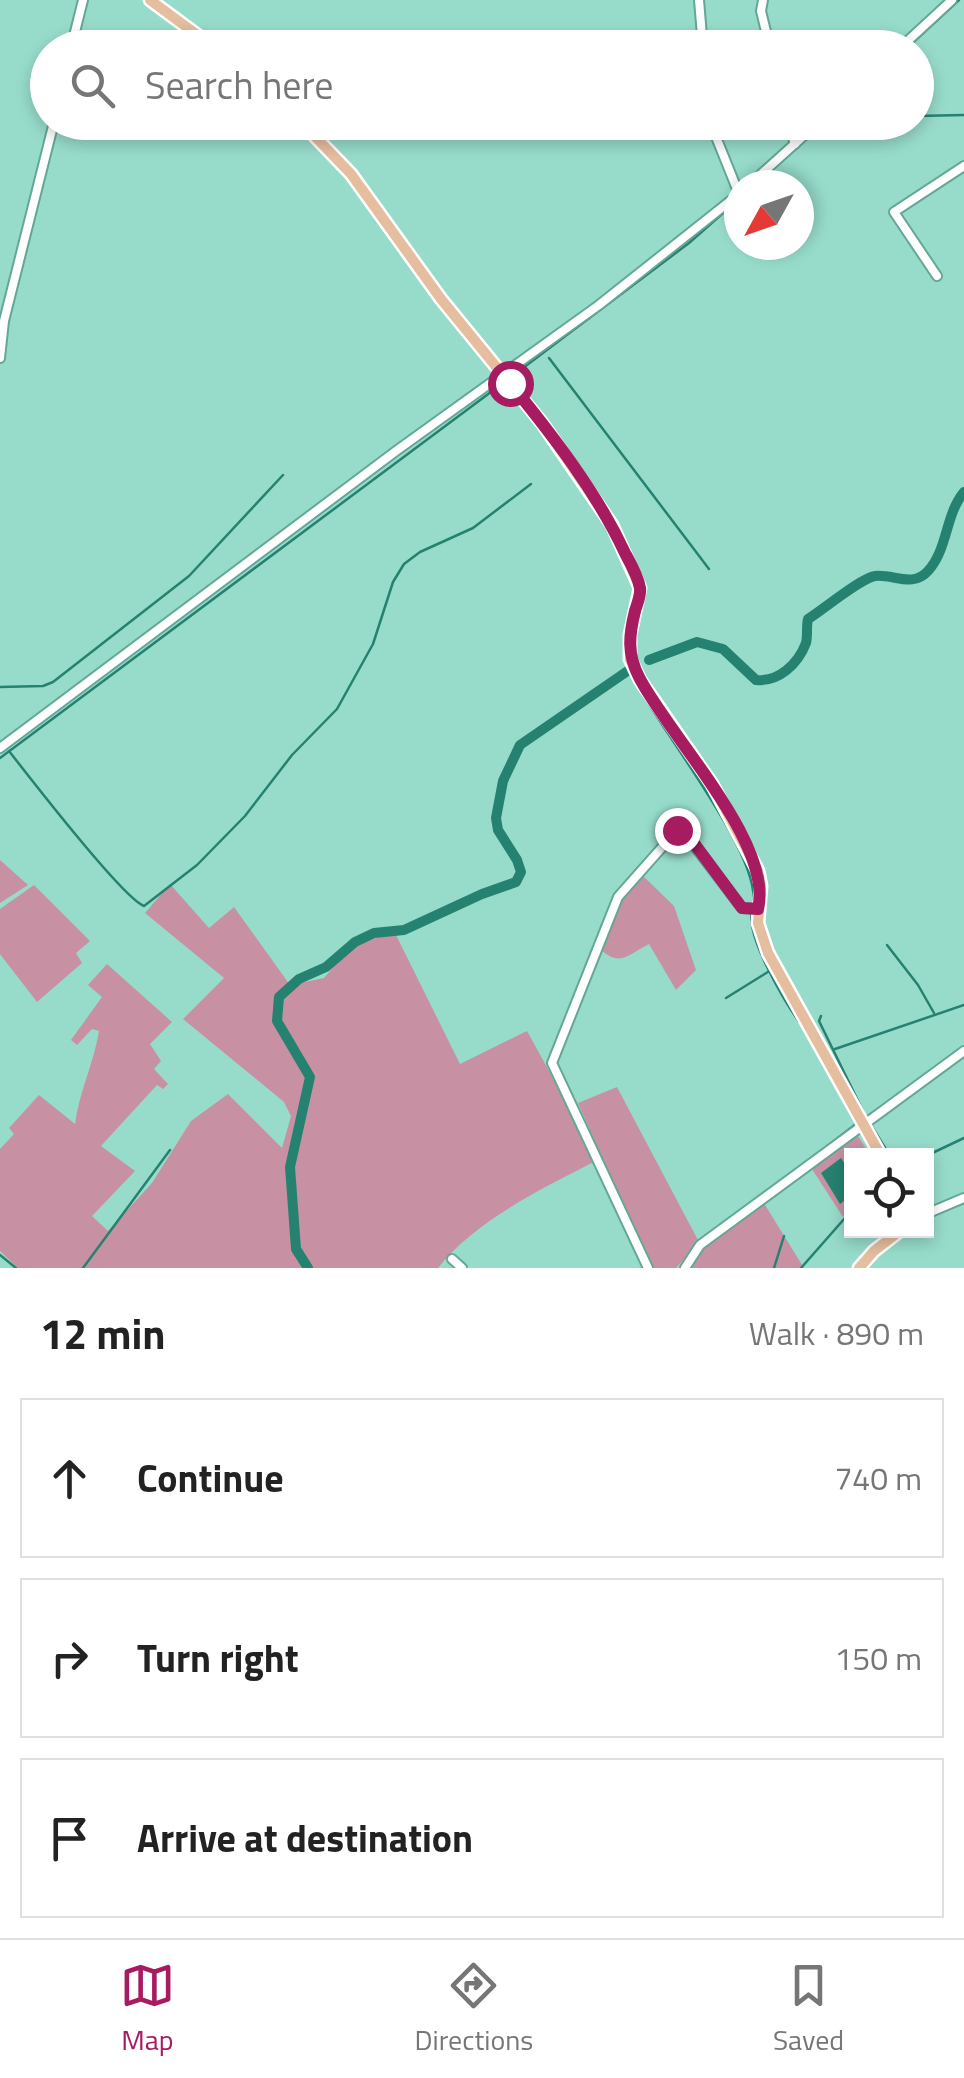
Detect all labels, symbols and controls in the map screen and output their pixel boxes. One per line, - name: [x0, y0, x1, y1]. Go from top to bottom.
- search box: [30, 30, 934, 140]
- text: Search here: [145, 56, 333, 114]
- icon: search: [65, 58, 120, 113]
- north arrow: [724, 170, 814, 260]
- route start: [488, 361, 534, 407]
- route end: [655, 808, 701, 854]
- map controls: [844, 1148, 934, 1238]
- button: locate: [844, 1148, 934, 1238]
- text: 12 min: [40, 1301, 166, 1365]
- text: Walk · 890 m: [749, 1309, 924, 1357]
- text: Continue: [137, 1449, 284, 1507]
- icon: ahead: [42, 1451, 97, 1506]
- text: 740 m: [834, 1454, 922, 1502]
- text: Turn right: [137, 1629, 299, 1687]
- icon: right: [42, 1631, 97, 1686]
- text: 150 m: [834, 1634, 922, 1682]
- text: Arrive at destination: [137, 1809, 473, 1867]
- icon: arrive: [42, 1811, 97, 1866]
- tab: Map: [120, 1958, 175, 2061]
- tab: Directions: [415, 1958, 533, 2061]
- tab: Saved: [773, 1958, 844, 2061]

